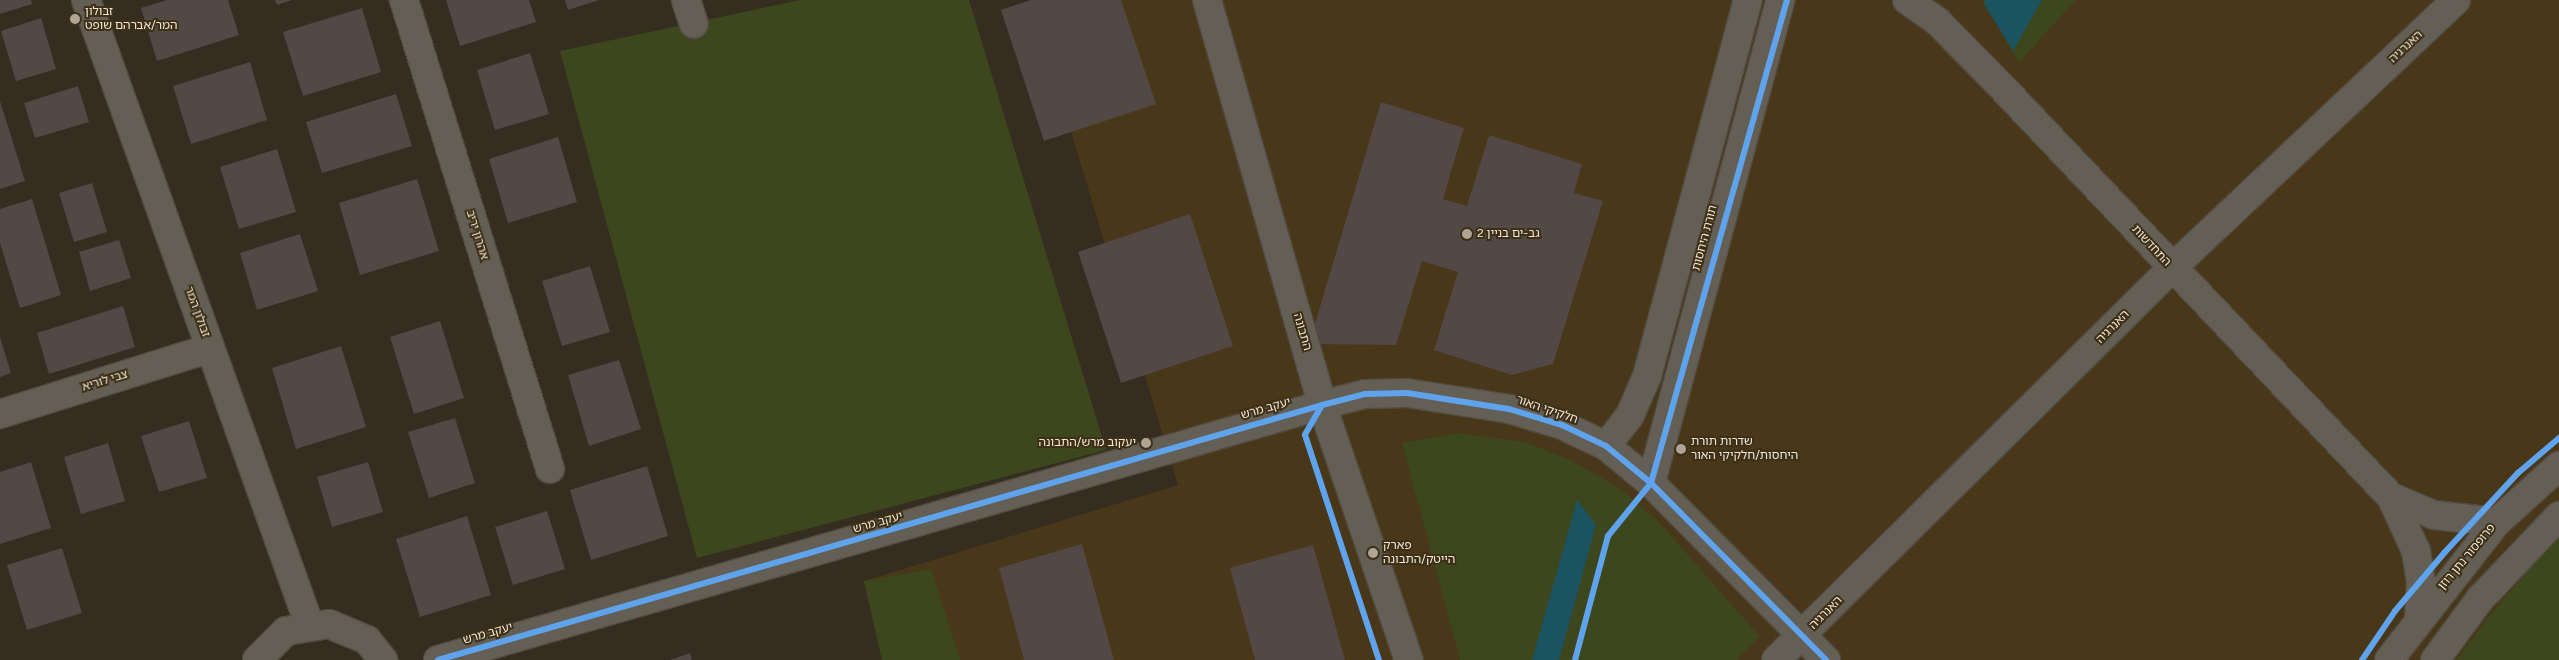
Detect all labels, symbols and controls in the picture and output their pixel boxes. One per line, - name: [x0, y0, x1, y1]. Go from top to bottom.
- place label: זבולון המר/אברהם שופט: [85, 5, 177, 33]
- marker: זבולון המר/אברהם שופט: [69, 13, 81, 25]
- street label: האנרגיה: [2386, 28, 2426, 66]
- street label: תורת היחסות: [1689, 204, 1721, 272]
- street label: אהרון יריב: [463, 208, 491, 262]
- street label: התחדשות: [2128, 223, 2174, 269]
- place label: גב-ים בניין 2: [1477, 227, 1540, 241]
- marker: גב-ים בניין 2: [1461, 228, 1473, 240]
- street label: זבולון המר: [181, 285, 213, 339]
- street label: האנרגיה: [2093, 307, 2133, 347]
- street label: התבונה: [1290, 312, 1314, 352]
- street label: צבי לוריא: [80, 367, 130, 395]
- street label: חלקיקי האור: [1514, 393, 1580, 427]
- street label: יעקב מרש: [1240, 395, 1292, 423]
- place label: שדרות תורת היחסות/חלקיקי האור: [1691, 435, 1798, 463]
- place label: יעקוב מרש/התבונה: [1039, 436, 1136, 450]
- marker: יעקוב מרש/התבונה: [1140, 437, 1152, 449]
- marker: שדרות תורת היחסות/חלקיקי האור: [1675, 443, 1687, 455]
- street label: יעקב מרש: [852, 509, 904, 537]
- street label: פרופסור נתן רוזן: [2435, 521, 2499, 593]
- place label: פארק הייטק/התבונה: [1383, 539, 1455, 567]
- marker: פארק הייטק/התבונה: [1367, 547, 1379, 559]
- street label: האנרגיה: [1806, 593, 1846, 633]
- street label: יעקב מרש: [462, 620, 514, 648]

